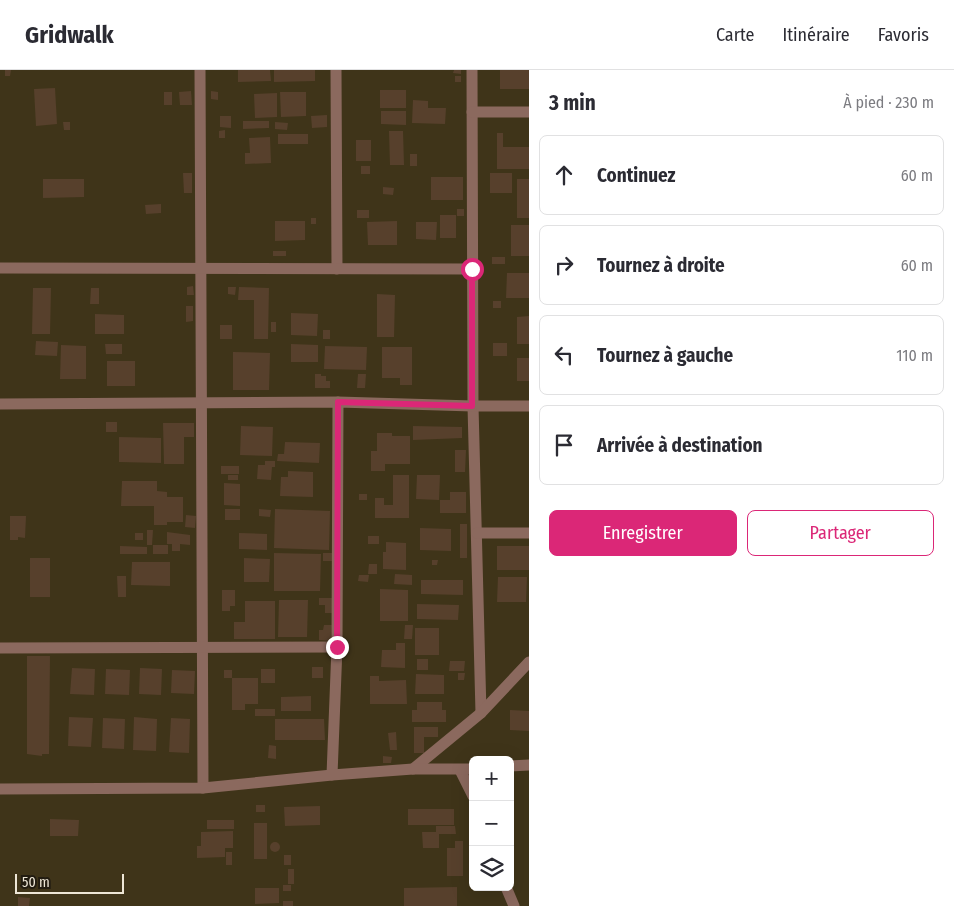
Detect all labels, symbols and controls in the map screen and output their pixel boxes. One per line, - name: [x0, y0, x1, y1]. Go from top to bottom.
- text: Gridwalk: [25, 21, 114, 49]
- text: Carte: [716, 24, 754, 46]
- text: Itinéraire: [782, 24, 850, 46]
- text: Favoris: [878, 24, 929, 46]
- text: 3 min: [549, 90, 596, 116]
- text: À pied · 230 m: [843, 93, 934, 112]
- icon: ahead: [550, 161, 578, 189]
- text: Continuez: [597, 164, 676, 187]
- text: 60 m: [901, 166, 933, 185]
- icon: right: [550, 251, 578, 279]
- text: Tournez à droite: [597, 254, 725, 277]
- text: 60 m: [901, 256, 933, 275]
- route start: [461, 258, 484, 281]
- icon: left: [550, 341, 578, 369]
- text: Tournez à gauche: [597, 344, 733, 367]
- text: 110 m: [896, 346, 933, 365]
- icon: arrive: [550, 431, 578, 459]
- text: Arrivée à destination: [597, 434, 763, 457]
- button: Enregistrer: [549, 510, 737, 556]
- button: Partager: [747, 510, 934, 556]
- route end: [326, 636, 349, 659]
- map controls: [469, 756, 514, 891]
- button: +: [469, 756, 514, 801]
- button: −: [469, 801, 514, 846]
- button: layers: [469, 846, 514, 891]
- scale bar: [15, 871, 124, 894]
- text: 50 m: [22, 874, 50, 891]

